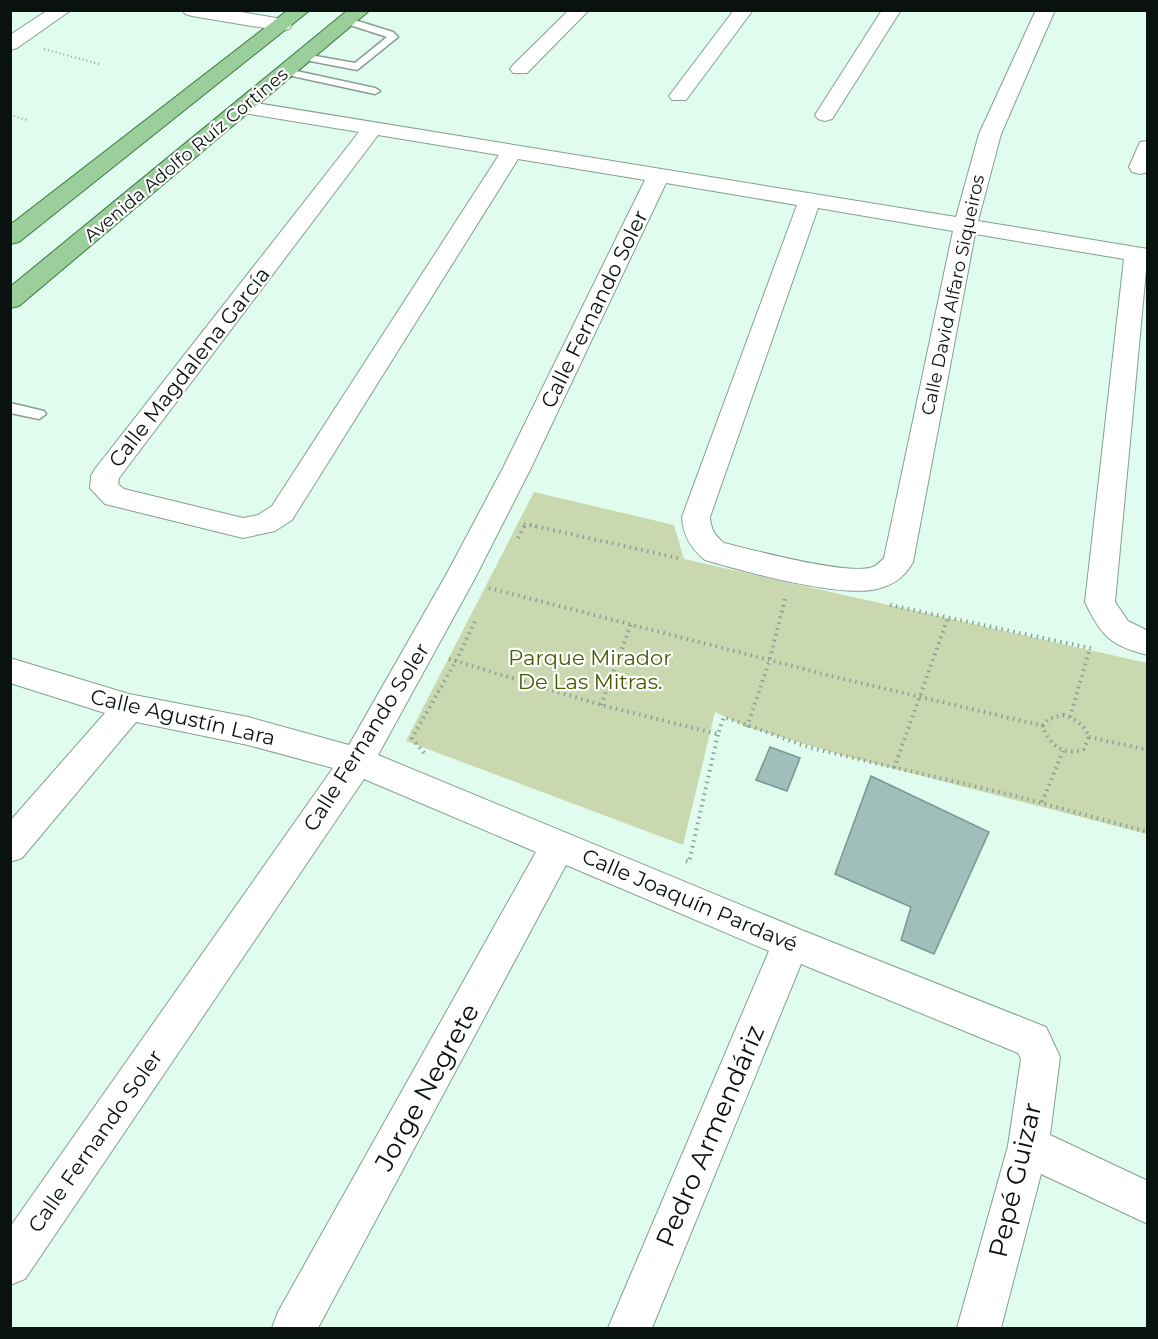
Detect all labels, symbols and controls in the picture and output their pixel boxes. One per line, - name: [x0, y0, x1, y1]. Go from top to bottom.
- street label: Avenida Adolfo Ruíz Cortines: [80, 63, 293, 247]
- street label: Calle David Alfaro Siqueiros: [917, 172, 989, 417]
- street label: Calle Fernando Soler: [535, 206, 653, 412]
- street label: Calle Magdalena García: [103, 262, 275, 472]
- street label: Calle Fernando Soler: [298, 638, 434, 836]
- park label: Parque Mirador De Las Mitras.: [508, 645, 672, 694]
- street label: Calle Agustín Lara: [88, 684, 278, 750]
- street label: Calle Joaquín Pardavé: [578, 843, 802, 957]
- street label: Jorge Negrete: [367, 998, 486, 1177]
- street label: Pedro Armendáriz: [649, 1020, 771, 1252]
- street label: Calle Fernando Soler: [23, 1045, 167, 1237]
- street label: Pepé Guizar: [982, 1100, 1048, 1260]

